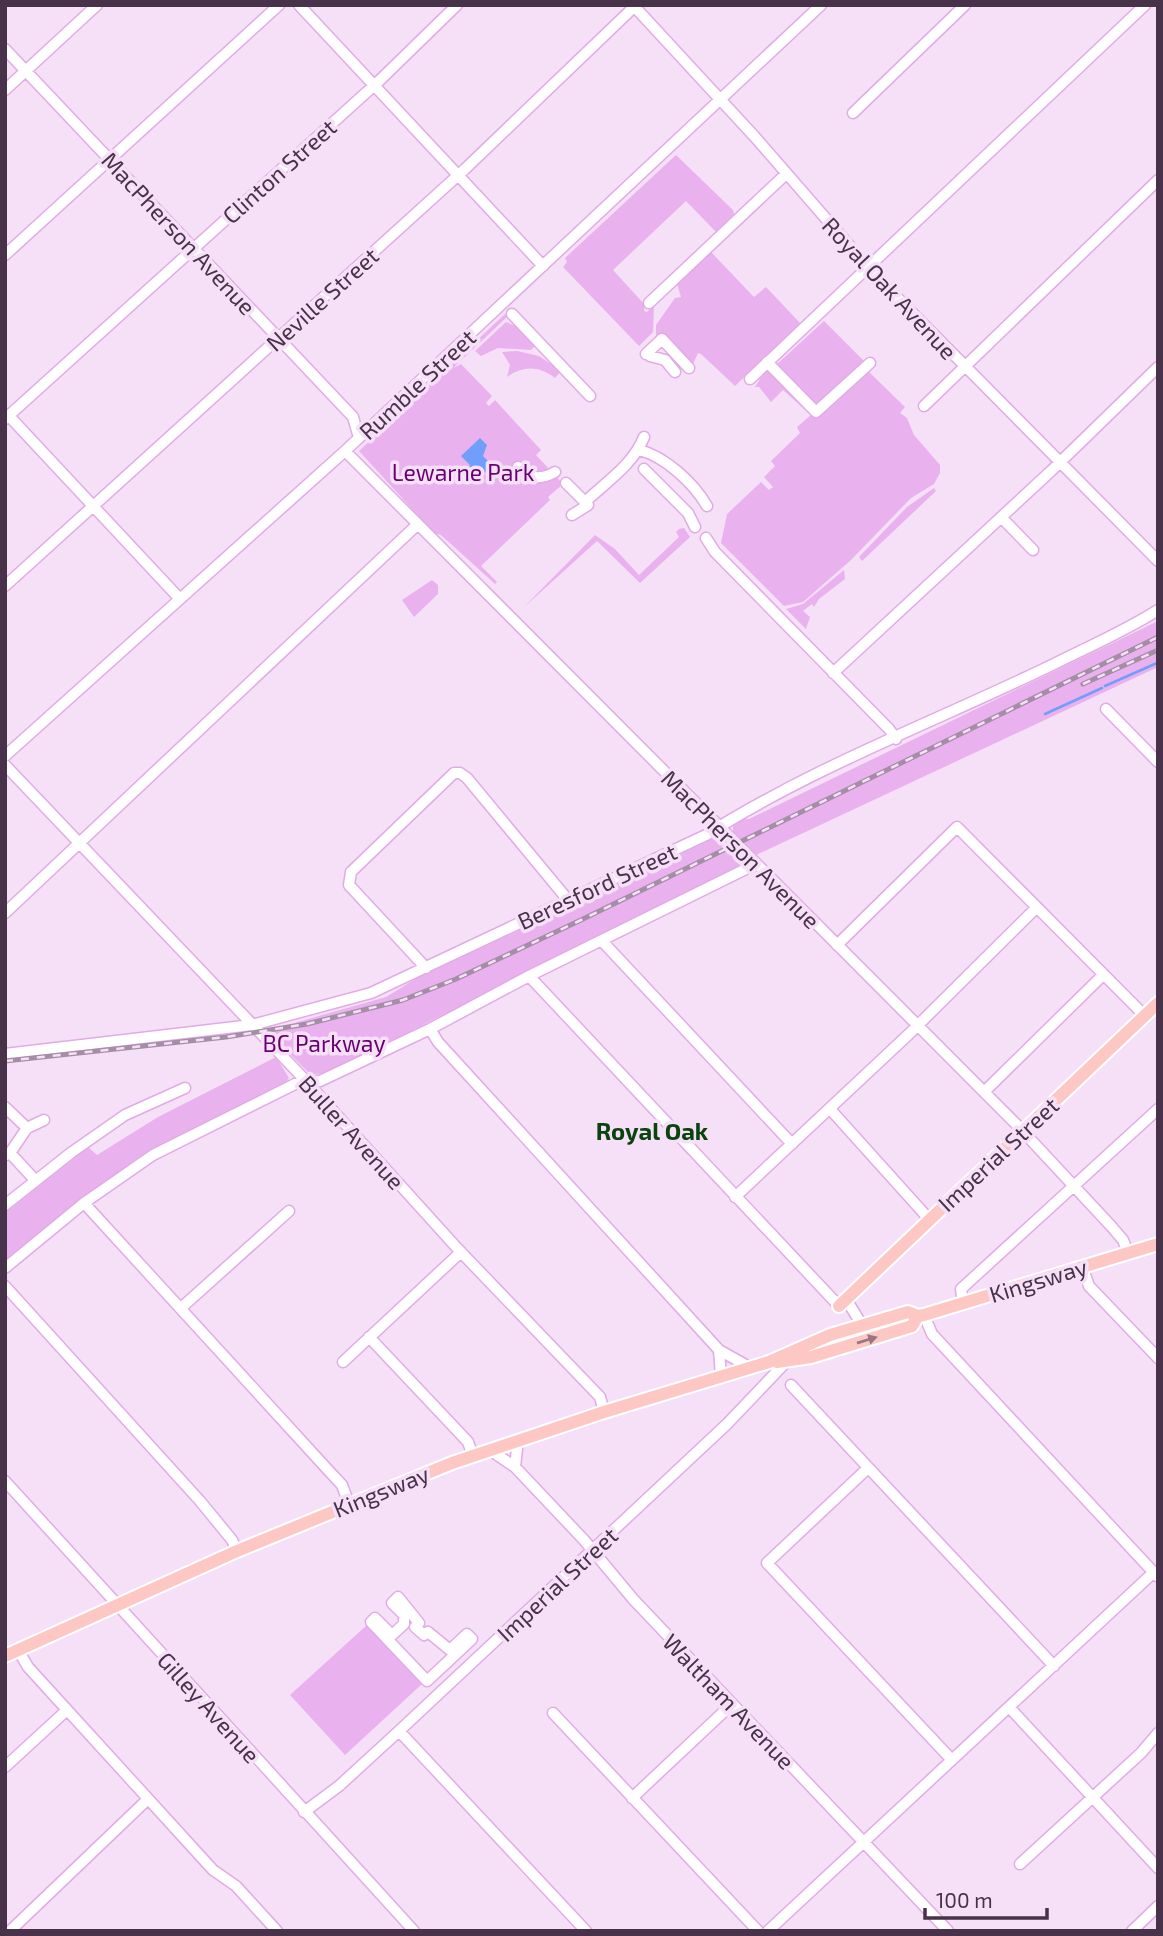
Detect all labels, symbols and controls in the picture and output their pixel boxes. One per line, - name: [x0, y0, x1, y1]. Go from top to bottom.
- street label: Clinton Street: [216, 113, 342, 229]
- street label: MacPherson Avenue: [96, 146, 262, 320]
- street label: Royal Oak Avenue: [817, 211, 963, 365]
- street label: Neville Street: [260, 241, 384, 357]
- street label: Rumble Street: [353, 323, 481, 445]
- park label: Lewarne Park: [392, 458, 535, 486]
- street label: MacPherson Avenue: [656, 764, 826, 934]
- street label: Beresford Street: [513, 837, 681, 935]
- park label: BC Parkway: [262, 1029, 386, 1057]
- street label: Buller Avenue: [293, 1069, 411, 1195]
- street label: Imperial Street: [932, 1091, 1064, 1217]
- district label: Royal Oak: [596, 1116, 709, 1145]
- street label: Kingsway: [986, 1252, 1090, 1308]
- one-way arrow: [856, 1334, 877, 1345]
- street label: Kingsway: [329, 1459, 433, 1523]
- street label: Imperial Street: [491, 1521, 623, 1647]
- street label: Waltham Avenue: [657, 1627, 801, 1775]
- street label: Gilley Avenue: [152, 1646, 266, 1768]
- scale bar: [925, 1876, 1048, 1920]
- text: 100 m: [936, 1887, 993, 1912]

